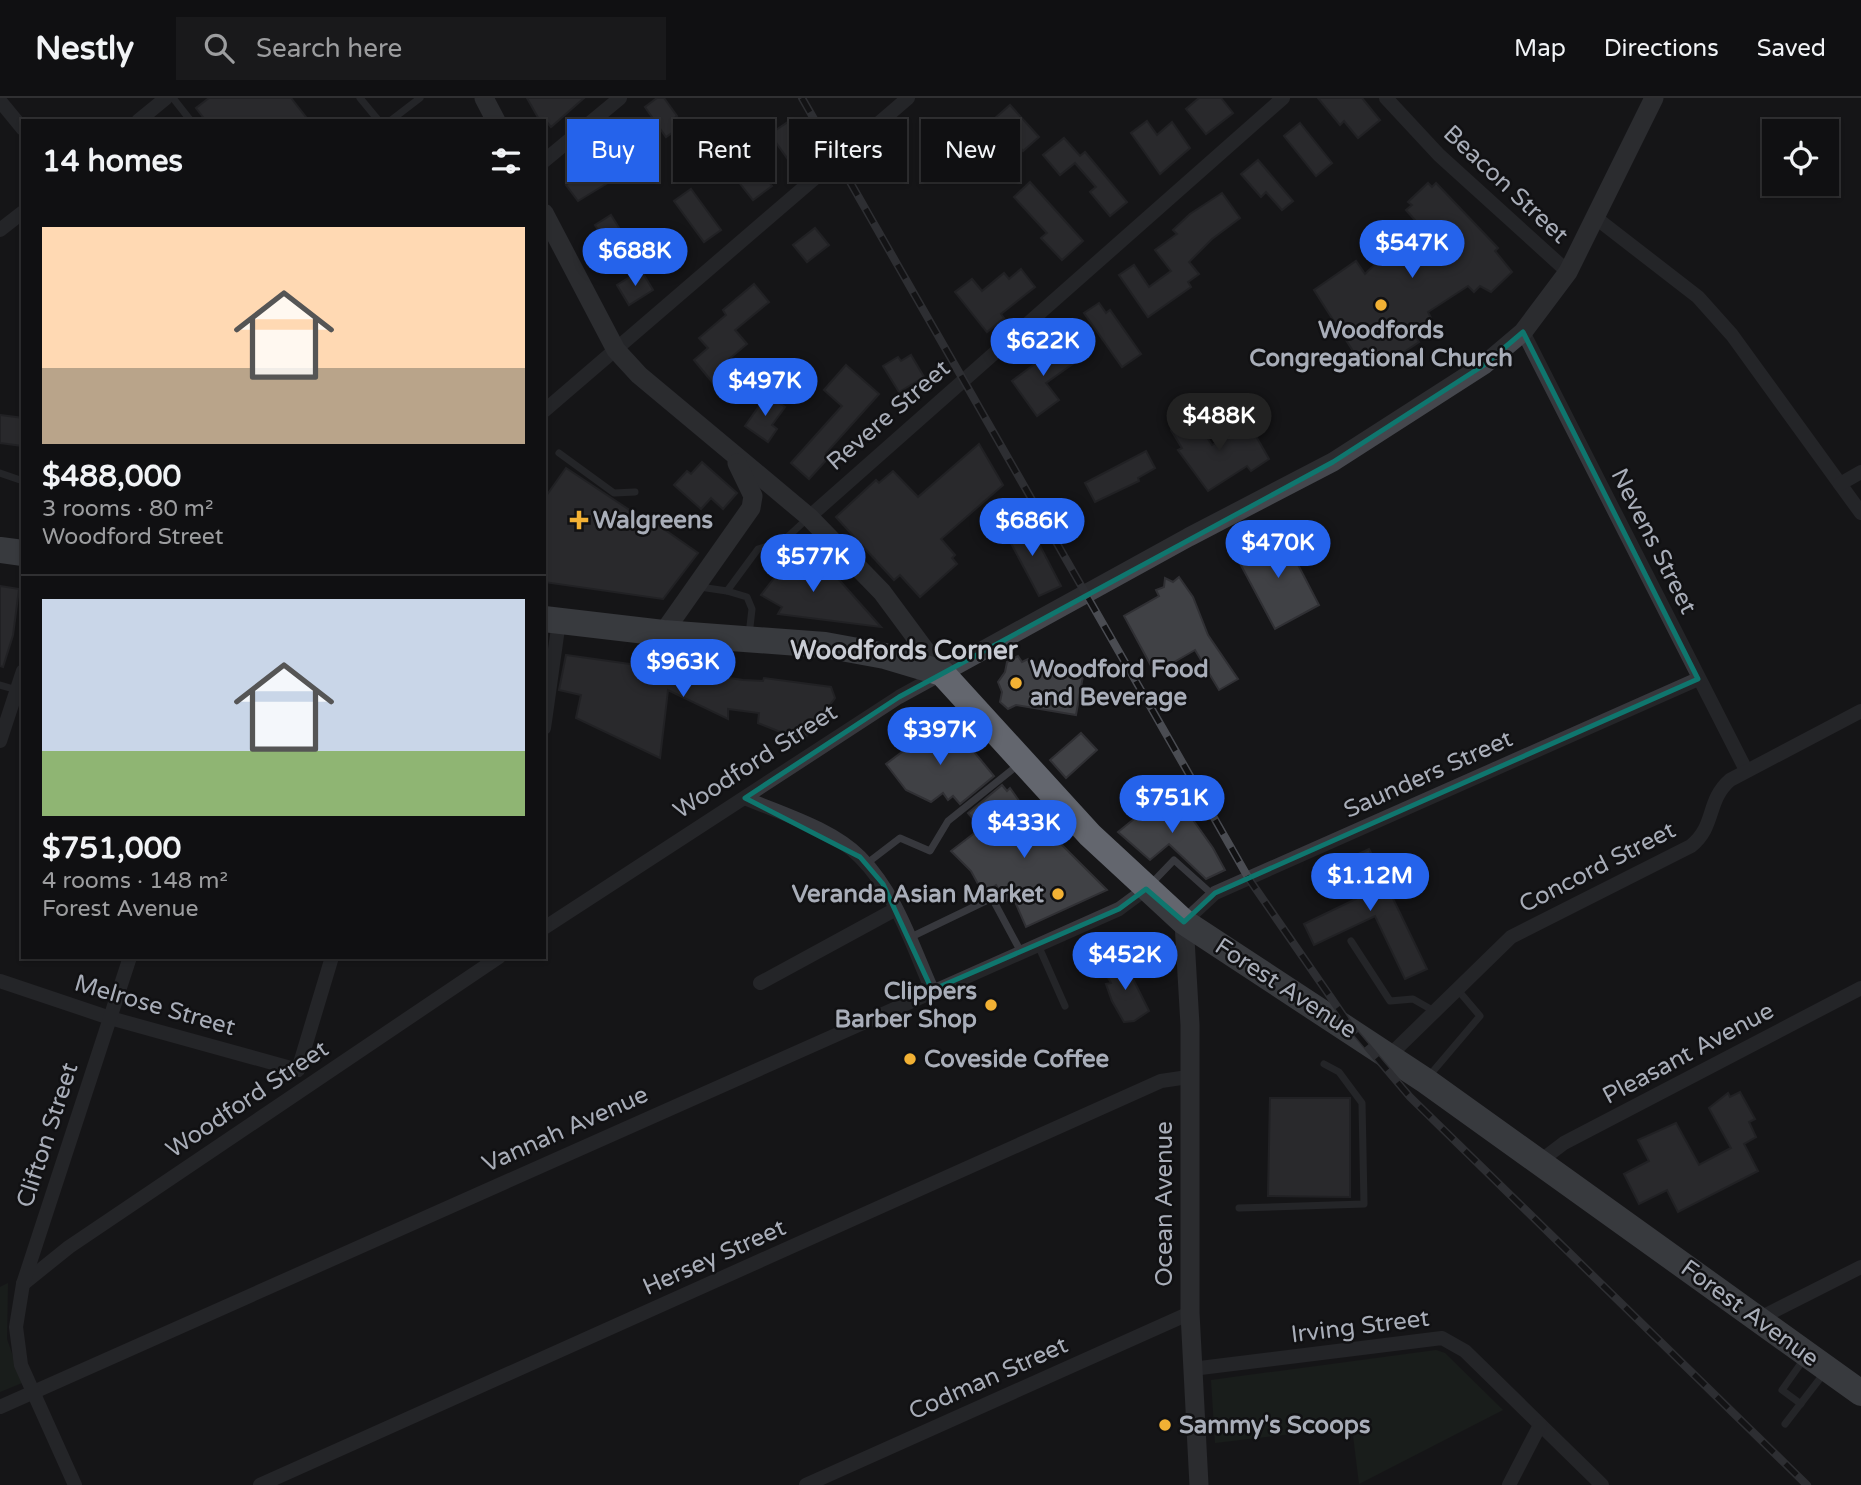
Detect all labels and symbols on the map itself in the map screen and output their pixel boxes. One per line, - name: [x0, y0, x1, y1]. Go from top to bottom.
- street label: Beacon Street: [1437, 119, 1574, 250]
- pin: $547K: [1363, 220, 1461, 280]
- pin: $688K: [586, 228, 684, 288]
- marker: Woodfords Congregational Church: [1373, 297, 1389, 313]
- place label: Woodfords Congregational Church: [1249, 316, 1513, 373]
- pin: $622K: [994, 318, 1092, 378]
- street label: Revere Street: [821, 354, 956, 477]
- pin: $497K: [716, 358, 814, 418]
- pin: $488K: [1170, 394, 1268, 453]
- street label: Nevens Street: [1604, 464, 1703, 619]
- pin: $686K: [983, 498, 1081, 558]
- place label: Walgreens: [593, 506, 713, 535]
- marker: Walgreens: [571, 512, 587, 528]
- pin: $470K: [1229, 520, 1327, 580]
- pin: $577K: [764, 534, 862, 594]
- district label: Woodfords Corner: [790, 635, 1019, 666]
- pin: $963K: [634, 640, 732, 699]
- place label: Woodford Food and Beverage: [1030, 655, 1209, 712]
- marker: Woodford Food and Beverage: [1008, 675, 1024, 691]
- street label: Woodford Street: [668, 698, 843, 825]
- pin: $397K: [891, 708, 989, 767]
- street label: Saunders Street: [1339, 724, 1517, 825]
- pin: $751K: [1123, 776, 1221, 835]
- pin: $433K: [975, 800, 1073, 860]
- street label: Concord Street: [1514, 816, 1680, 919]
- pin: $1.12M: [1313, 854, 1427, 913]
- place label: Veranda Asian Market: [792, 880, 1045, 909]
- marker: Veranda Asian Market: [1050, 886, 1066, 902]
- pin: $452K: [1076, 932, 1174, 992]
- street label: Forest Avenue: [1209, 932, 1362, 1045]
- street label: Melrose Street: [71, 969, 239, 1042]
- place label: Clippers Barber Shop: [835, 977, 977, 1034]
- street label: Pleasant Avenue: [1598, 996, 1779, 1111]
- marker: Clippers Barber Shop: [983, 997, 999, 1013]
- street label: Woodford Street: [161, 1034, 334, 1164]
- place label: Coveside Coffee: [924, 1045, 1110, 1074]
- marker: Coveside Coffee: [902, 1051, 918, 1067]
- street label: Clifton Street: [10, 1059, 85, 1211]
- street label: Vannah Avenue: [478, 1080, 653, 1179]
- street label: Ocean Avenue: [1150, 1121, 1179, 1287]
- street label: Hersey Street: [638, 1213, 790, 1302]
- street label: Forest Avenue: [1675, 1254, 1824, 1373]
- street label: Irving Street: [1289, 1304, 1431, 1349]
- street label: Codman Street: [904, 1330, 1072, 1426]
- place label: Sammy's Scoops: [1179, 1411, 1370, 1440]
- marker: Sammy's Scoops: [1157, 1417, 1173, 1433]

